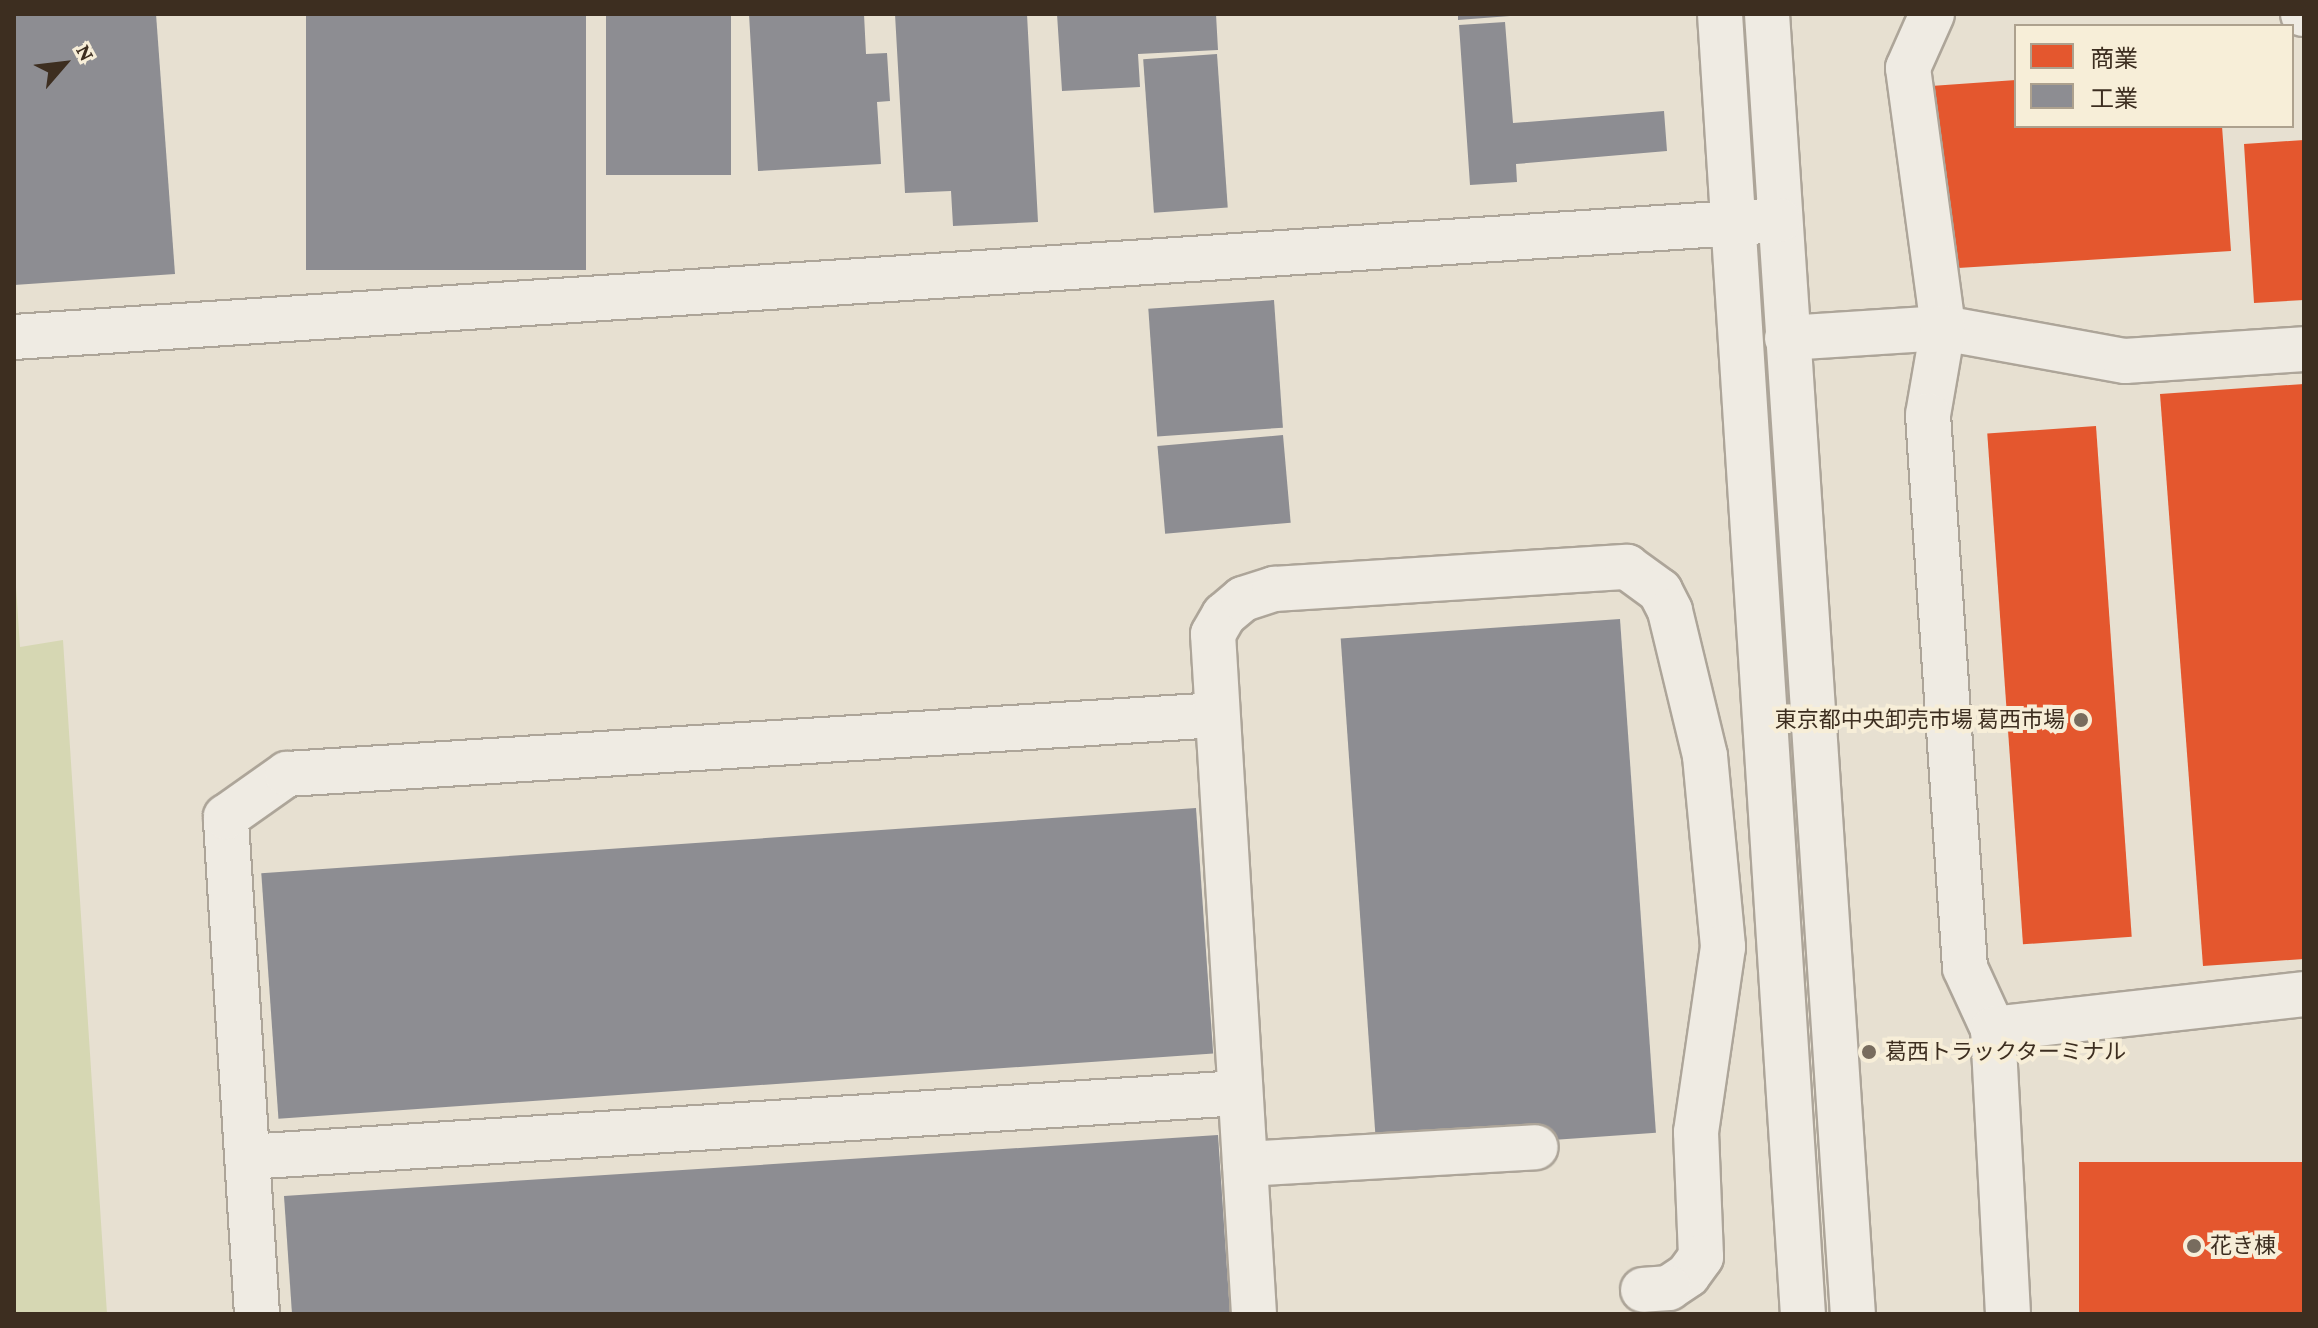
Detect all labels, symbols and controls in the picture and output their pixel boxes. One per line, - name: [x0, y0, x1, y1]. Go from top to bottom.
- north arrow: [24, 24, 104, 104]
- legend: [2014, 24, 2294, 128]
- text: N: [71, 40, 100, 65]
- text: 商業: [2090, 45, 2138, 72]
- text: 工業: [2090, 85, 2138, 112]
- place label: 東京都中央卸売市場 葛西市場: [1775, 707, 2065, 733]
- marker: 東京都中央卸売市場 葛西市場: [2072, 711, 2090, 729]
- place label: 葛西トラックターミナル: [1885, 1039, 2127, 1065]
- marker: 葛西トラックターミナル: [1860, 1043, 1878, 1061]
- place label: 花き棟: [2210, 1233, 2276, 1259]
- marker: 花き棟: [2185, 1237, 2203, 1255]

